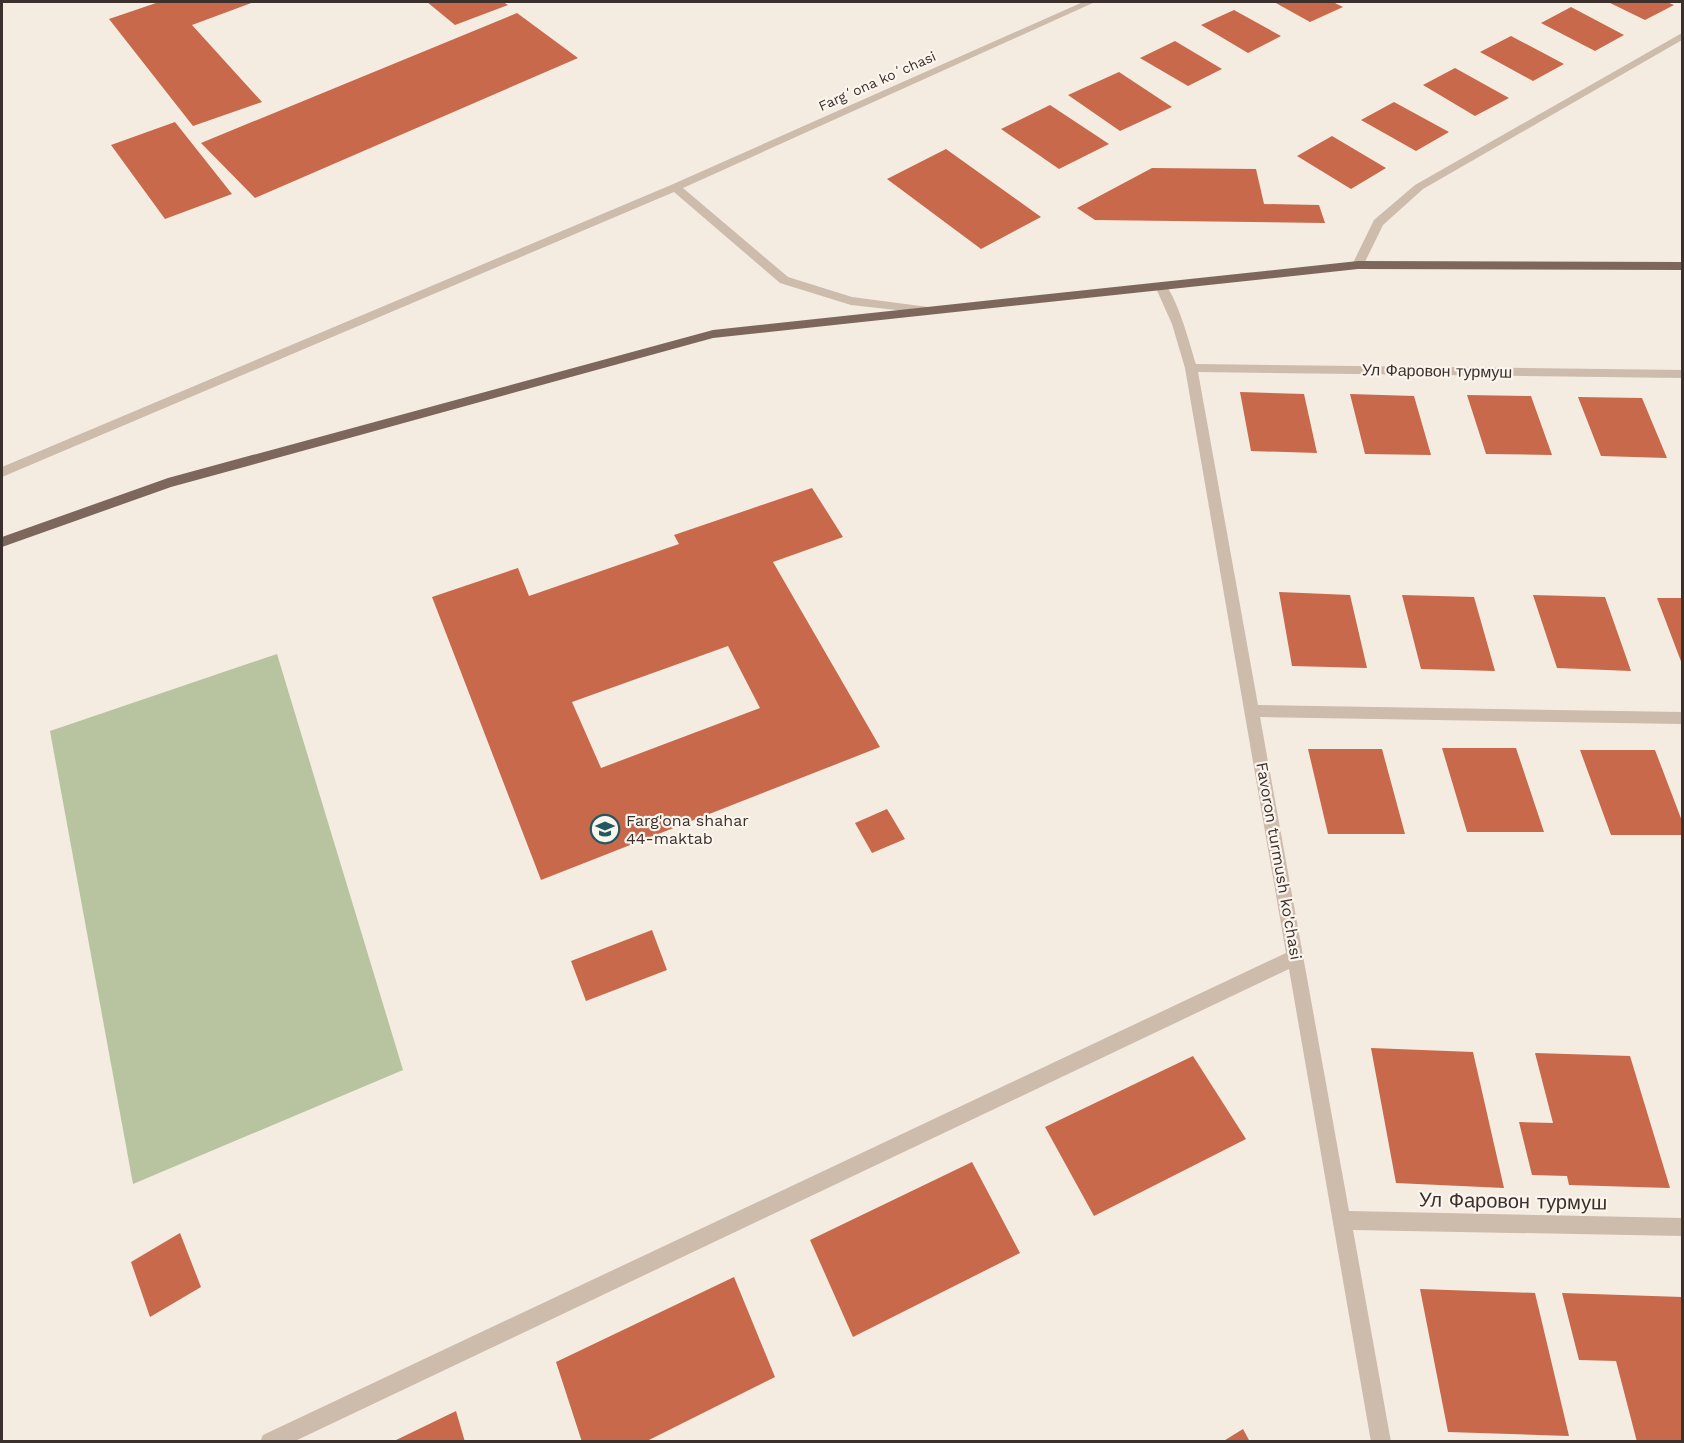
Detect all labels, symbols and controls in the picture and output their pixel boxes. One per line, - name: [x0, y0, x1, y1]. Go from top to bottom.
- street label: Fargʻona koʻchasi: [816, 48, 938, 114]
- street label: Ул Фаровон турмуш: [1362, 360, 1512, 382]
- street label: Favoron turmush ko'chasi: [1252, 761, 1306, 961]
- place label: Farg'ona shahar 44-maktab: [626, 811, 749, 848]
- school or university icon: Farg'ona shahar 44-maktab: [589, 813, 621, 845]
- street label: Ул Фаровон турмуш: [1419, 1187, 1607, 1215]

